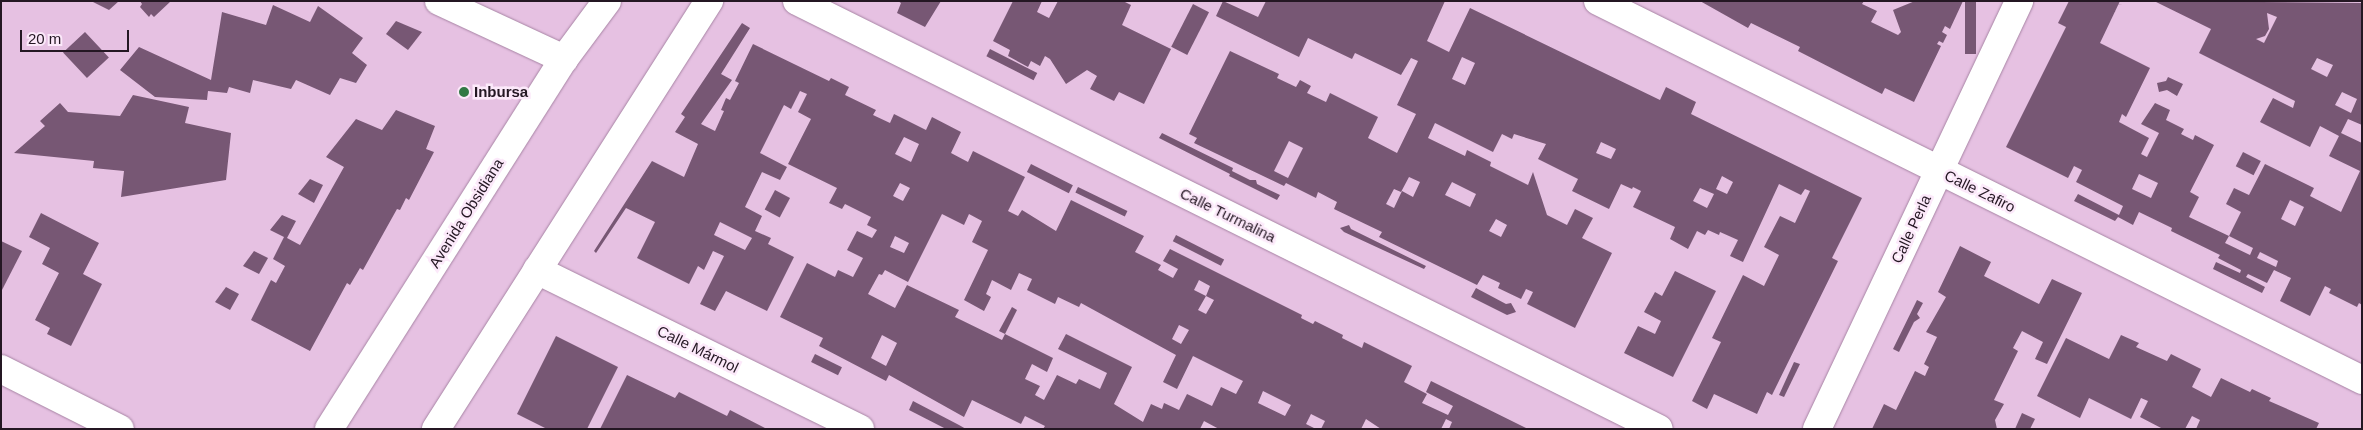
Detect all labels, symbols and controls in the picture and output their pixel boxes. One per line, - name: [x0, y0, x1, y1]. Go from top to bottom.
- scale bar: [22, 20, 131, 52]
- text: 20 m: [28, 30, 61, 47]
- place label: Inbursa: [474, 83, 528, 101]
- marker: Inbursa: [458, 86, 470, 98]
- street label: Avenida Obsidiana: [425, 155, 507, 271]
- street label: Calle Zafiro: [1942, 166, 2018, 216]
- street label: Calle Turmalina: [1177, 184, 1279, 246]
- street label: Calle Perla: [1887, 192, 1935, 266]
- street label: Calle Mármol: [654, 322, 742, 376]

